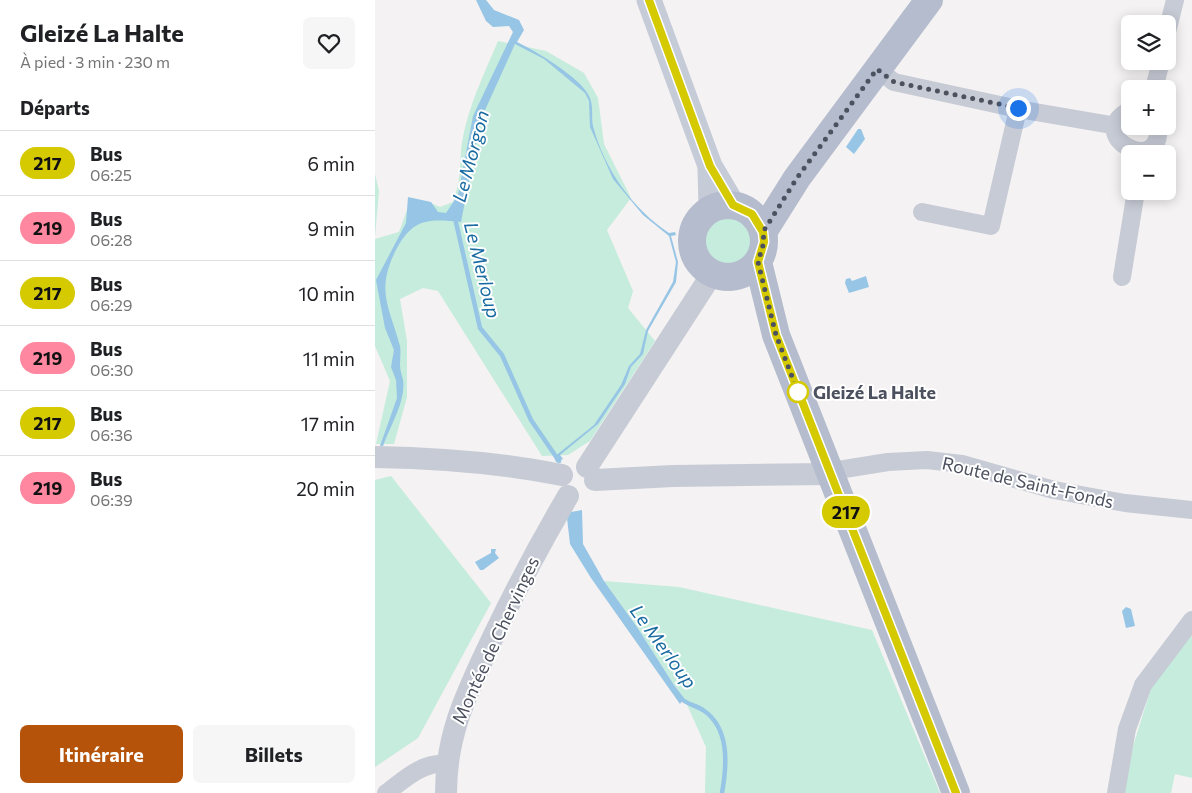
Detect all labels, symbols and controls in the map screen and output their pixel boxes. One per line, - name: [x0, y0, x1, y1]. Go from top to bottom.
- map controls: [1121, 15, 1176, 200]
- button: layers: [1121, 15, 1176, 70]
- button: heart: [303, 17, 355, 69]
- text: Gleizé La Halte: [20, 18, 184, 47]
- text: À pied · 3 min · 230 m: [20, 52, 170, 71]
- button: +: [1121, 80, 1176, 135]
- text: Départs: [20, 96, 90, 119]
- your location: [1006, 96, 1031, 121]
- water label: Le Morgon: [447, 108, 493, 204]
- text: Bus: [90, 142, 122, 165]
- button: −: [1121, 145, 1176, 200]
- text: 217: [33, 152, 62, 174]
- text: 6 min: [307, 152, 355, 175]
- text: 06:25: [90, 165, 132, 184]
- text: Bus: [90, 207, 122, 230]
- text: 219: [33, 217, 62, 239]
- text: 9 min: [307, 217, 355, 240]
- water label: Le Merloup: [460, 220, 506, 320]
- text: 06:28: [90, 230, 132, 249]
- text: Bus: [90, 272, 122, 295]
- text: 217: [33, 282, 62, 304]
- text: 10 min: [298, 282, 355, 305]
- text: 06:29: [90, 295, 132, 314]
- text: Bus: [90, 337, 122, 360]
- text: 219: [33, 347, 62, 369]
- text: 11 min: [303, 347, 355, 370]
- text: 06:30: [90, 360, 134, 379]
- marker: Gleizé La Halte: [787, 381, 809, 403]
- place label: Gleizé La Halte: [813, 381, 936, 403]
- text: Bus: [90, 402, 122, 425]
- text: 217: [33, 412, 62, 434]
- text: 17 min: [301, 412, 355, 435]
- text: 06:36: [90, 425, 133, 444]
- street label: Route de Saint-Fonds: [940, 452, 1116, 512]
- text: Bus: [90, 467, 122, 490]
- text: 219: [33, 477, 62, 499]
- text: 20 min: [296, 477, 355, 500]
- text: 06:39: [90, 490, 133, 509]
- line badge: 217: [817, 496, 875, 528]
- text: 217: [832, 501, 860, 523]
- street label: Montée de Chervinges: [447, 553, 543, 727]
- water label: Le Merloup: [626, 599, 702, 693]
- button: Itinéraire: [20, 725, 183, 783]
- button: Billets: [193, 725, 355, 783]

